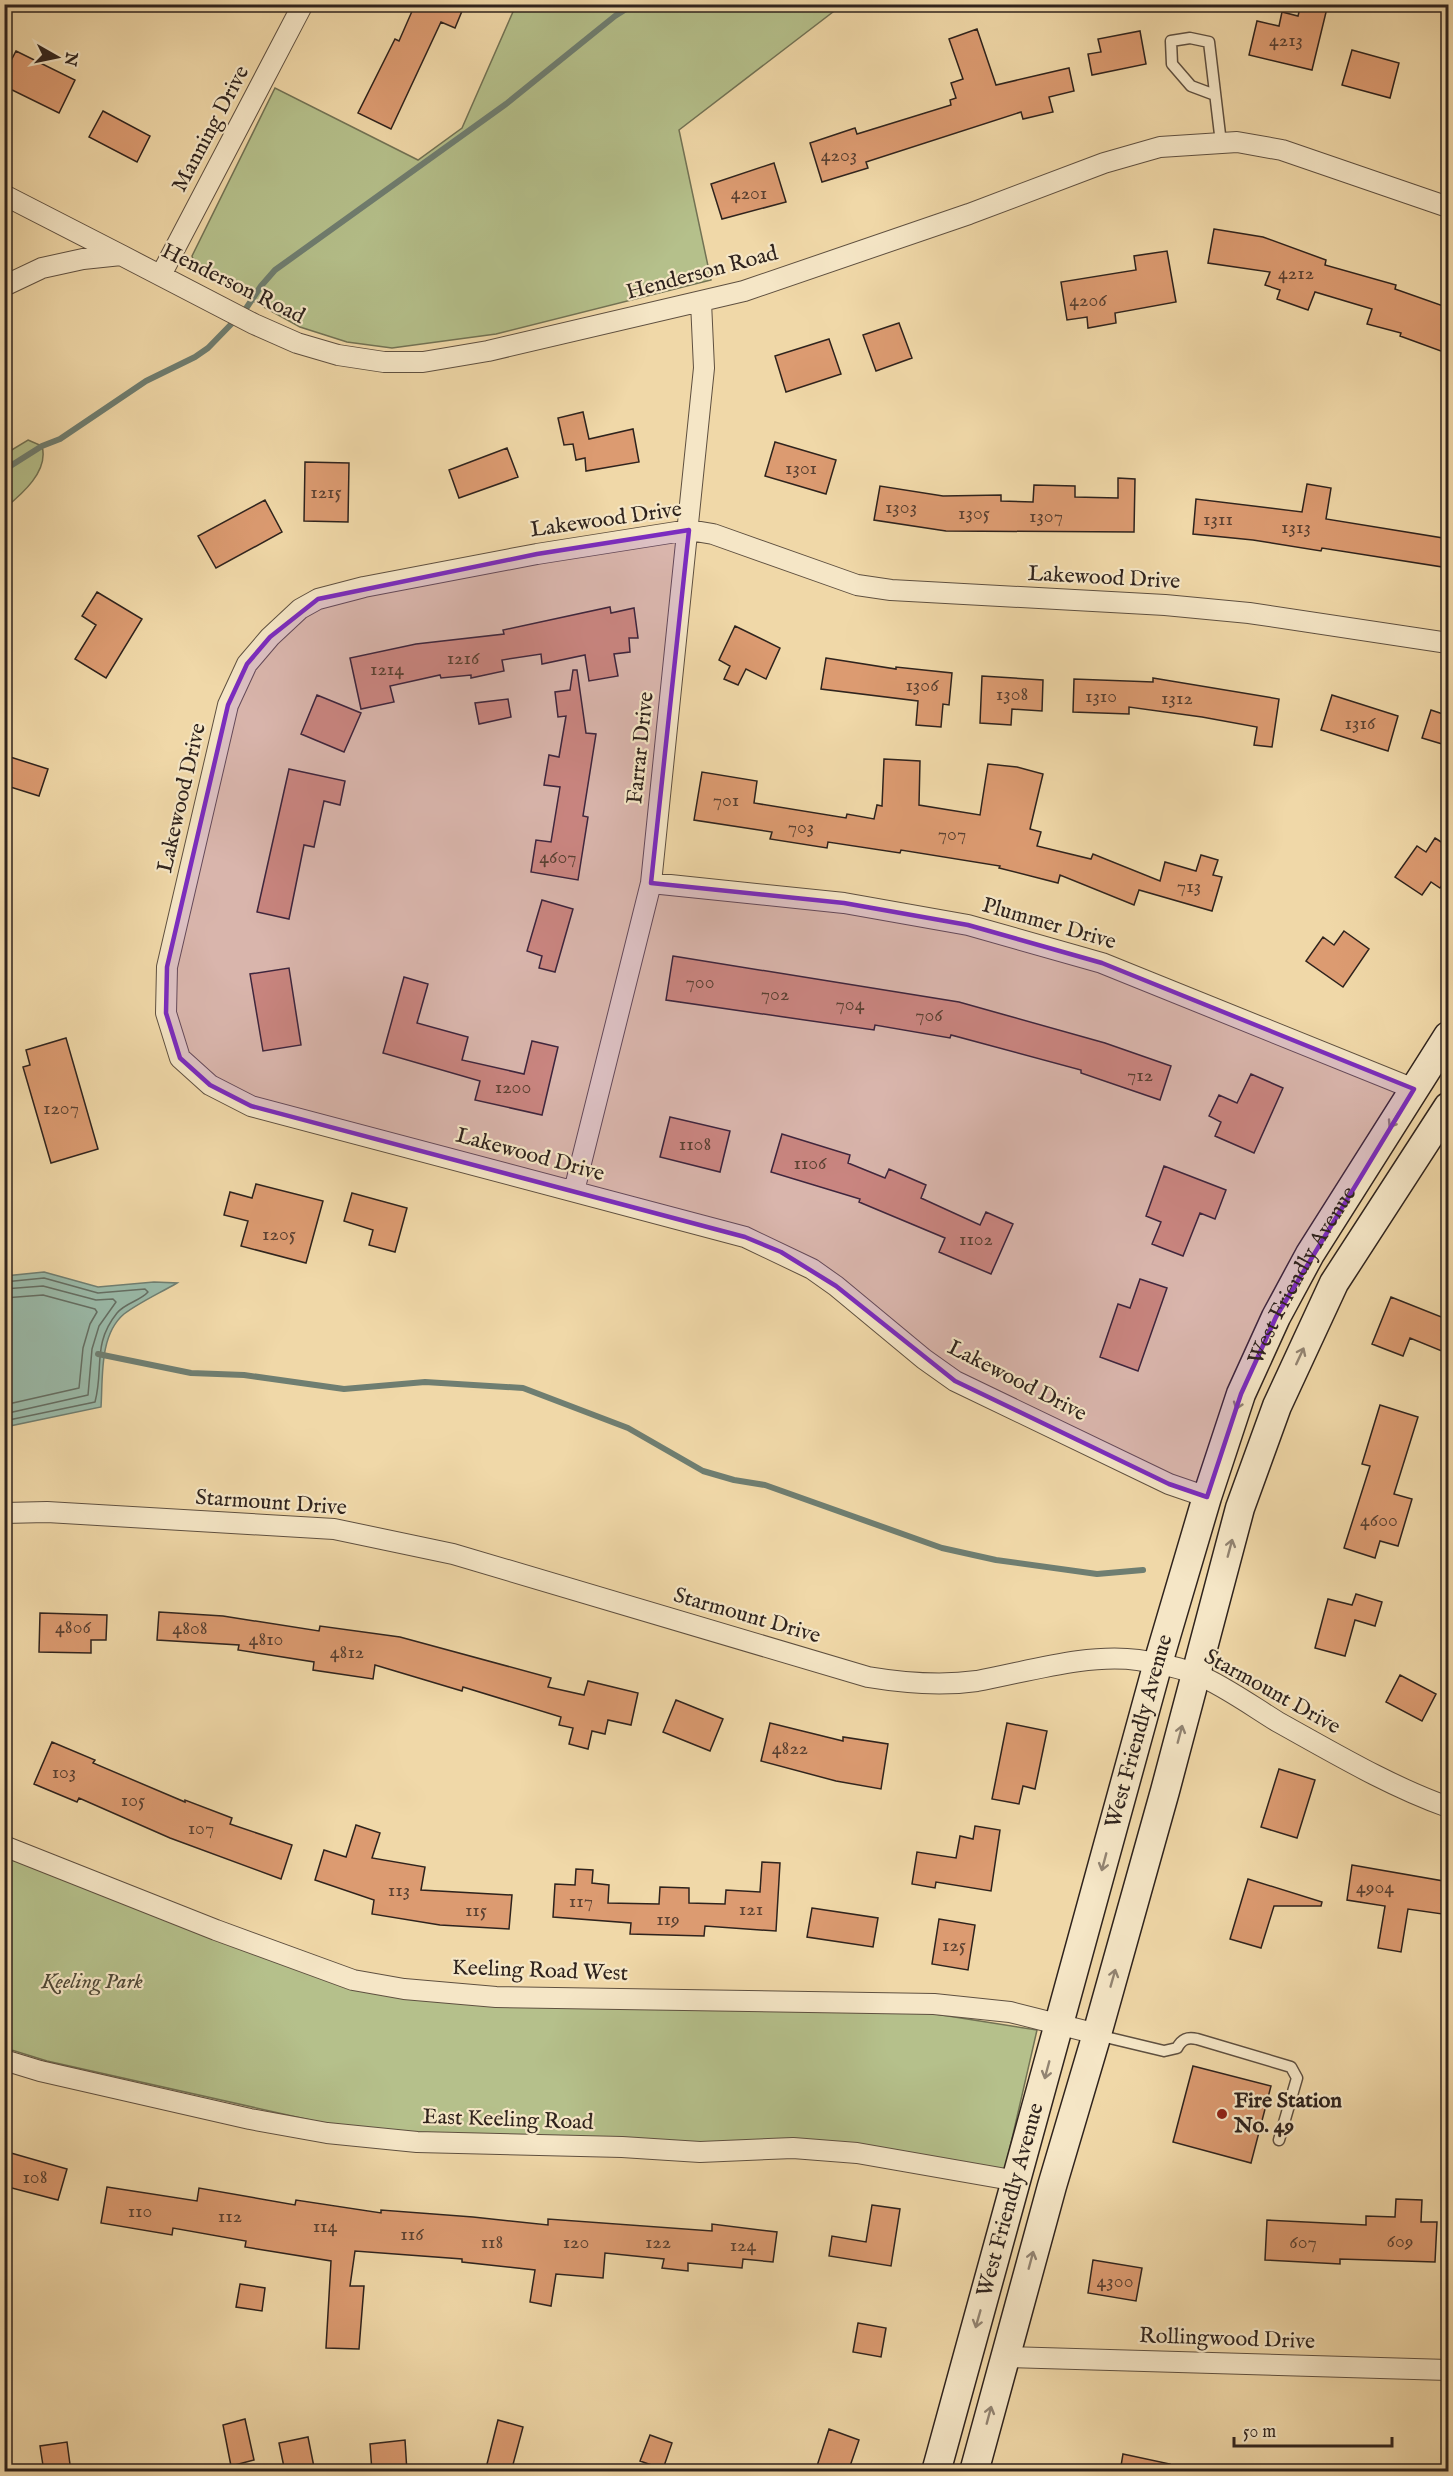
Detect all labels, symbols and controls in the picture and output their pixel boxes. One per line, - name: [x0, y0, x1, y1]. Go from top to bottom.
- north arrow: [27, 27, 87, 87]
- house number: 4213: [1269, 28, 1303, 53]
- text: N: [59, 50, 81, 68]
- street label: Manning Drive: [166, 61, 256, 197]
- house number: 4203: [821, 143, 857, 168]
- house number: 4201: [731, 181, 767, 206]
- street label: Henderson Road: [157, 237, 310, 331]
- street label: Henderson Road: [623, 239, 781, 307]
- house number: 4212: [1278, 261, 1314, 286]
- house number: 4206: [1069, 288, 1107, 313]
- house number: 1301: [785, 456, 817, 481]
- house number: 1215: [310, 480, 342, 505]
- house number: 1303: [885, 495, 917, 520]
- street label: Lakewood Drive: [528, 496, 684, 544]
- house number: 1305: [958, 501, 990, 526]
- house number: 1307: [1029, 504, 1063, 529]
- house number: 1311: [1203, 507, 1233, 532]
- house number: 1313: [1281, 515, 1311, 540]
- street label: Lakewood Drive: [1027, 560, 1181, 596]
- house number: 1216: [447, 646, 480, 671]
- house number: 1214: [370, 657, 404, 682]
- house number: 1306: [905, 673, 939, 698]
- house number: 1308: [996, 682, 1028, 707]
- house number: 1310: [1085, 684, 1117, 709]
- house number: 1312: [1161, 686, 1193, 711]
- street label: Farrar Drive: [621, 690, 661, 806]
- house number: 1316: [1345, 711, 1376, 736]
- street label: Lakewood Drive: [151, 720, 213, 876]
- house number: 701: [713, 788, 739, 813]
- house number: 703: [788, 815, 814, 840]
- house number: 707: [938, 822, 966, 847]
- house number: 4607: [539, 845, 577, 870]
- house number: 713: [1177, 874, 1201, 899]
- street label: Plummer Drive: [979, 891, 1119, 957]
- house number: 700: [685, 970, 715, 995]
- house number: 702: [761, 982, 789, 1007]
- house number: 704: [836, 992, 865, 1017]
- house number: 706: [915, 1003, 943, 1028]
- house number: 712: [1127, 1063, 1153, 1088]
- house number: 1200: [495, 1075, 531, 1100]
- house number: 1207: [43, 1096, 79, 1121]
- one-way arrow: [1388, 1111, 1400, 1128]
- street label: Lakewood Drive: [453, 1122, 607, 1188]
- house number: 1108: [679, 1132, 711, 1157]
- house number: 1106: [793, 1151, 827, 1176]
- street label: West Friendly Avenue: [1242, 1181, 1363, 1369]
- house number: 1205: [262, 1222, 296, 1247]
- house number: 1102: [959, 1227, 993, 1252]
- street label: Lakewood Drive: [943, 1334, 1091, 1428]
- one-way arrow: [1295, 1347, 1307, 1365]
- one-way arrow: [1233, 1391, 1244, 1410]
- street label: Starmount Drive: [194, 1484, 348, 1522]
- house number: 4600: [1360, 1508, 1398, 1533]
- one-way arrow: [1224, 1539, 1236, 1558]
- street label: Starmount Drive: [670, 1582, 824, 1650]
- house number: 4806: [55, 1615, 92, 1640]
- house number: 4808: [172, 1616, 208, 1641]
- house number: 4810: [249, 1627, 283, 1652]
- street label: West Friendly Avenue: [1099, 1631, 1180, 1831]
- house number: 4812: [330, 1640, 364, 1665]
- street label: Starmount Drive: [1199, 1643, 1345, 1741]
- one-way arrow: [1175, 1725, 1186, 1744]
- house number: 4822: [772, 1736, 808, 1761]
- house number: 103: [52, 1760, 76, 1785]
- house number: 105: [121, 1788, 145, 1813]
- house number: 107: [188, 1816, 214, 1841]
- one-way arrow: [1098, 1852, 1109, 1871]
- house number: 4904: [1356, 1875, 1394, 1900]
- house number: 113: [388, 1878, 410, 1903]
- house number: 117: [569, 1889, 593, 1914]
- house number: 121: [739, 1897, 763, 1922]
- house number: 115: [465, 1898, 487, 1923]
- house number: 119: [656, 1907, 680, 1932]
- house number: 125: [942, 1933, 966, 1958]
- street label: Keeling Road West: [451, 1954, 629, 1988]
- park label: Keeling Park: [40, 1968, 143, 1996]
- one-way arrow: [1108, 1969, 1119, 1988]
- one-way arrow: [1041, 2060, 1053, 2079]
- place label: Fire Station No. 49: [1233, 2087, 1342, 2140]
- street label: West Friendly Avenue: [971, 2100, 1051, 2300]
- street label: East Keeling Road: [422, 2103, 594, 2137]
- marker: Fire Station No. 49: [1215, 2107, 1229, 2121]
- house number: 108: [22, 2165, 48, 2190]
- house number: 110: [128, 2199, 152, 2224]
- house number: 112: [218, 2204, 242, 2229]
- house number: 114: [313, 2214, 338, 2239]
- house number: 116: [400, 2222, 424, 2247]
- house number: 609: [1387, 2229, 1414, 2254]
- house number: 118: [481, 2230, 503, 2255]
- house number: 120: [563, 2230, 589, 2255]
- house number: 122: [645, 2230, 671, 2255]
- house number: 607: [1289, 2230, 1317, 2255]
- house number: 124: [730, 2233, 757, 2258]
- one-way arrow: [1026, 2251, 1037, 2270]
- house number: 4300: [1097, 2269, 1133, 2294]
- one-way arrow: [972, 2309, 983, 2328]
- street label: Rollingwood Drive: [1139, 2322, 1315, 2356]
- one-way arrow: [984, 2406, 995, 2425]
- scale bar: [1234, 2410, 1392, 2448]
- text: 50 m: [1243, 2421, 1276, 2444]

